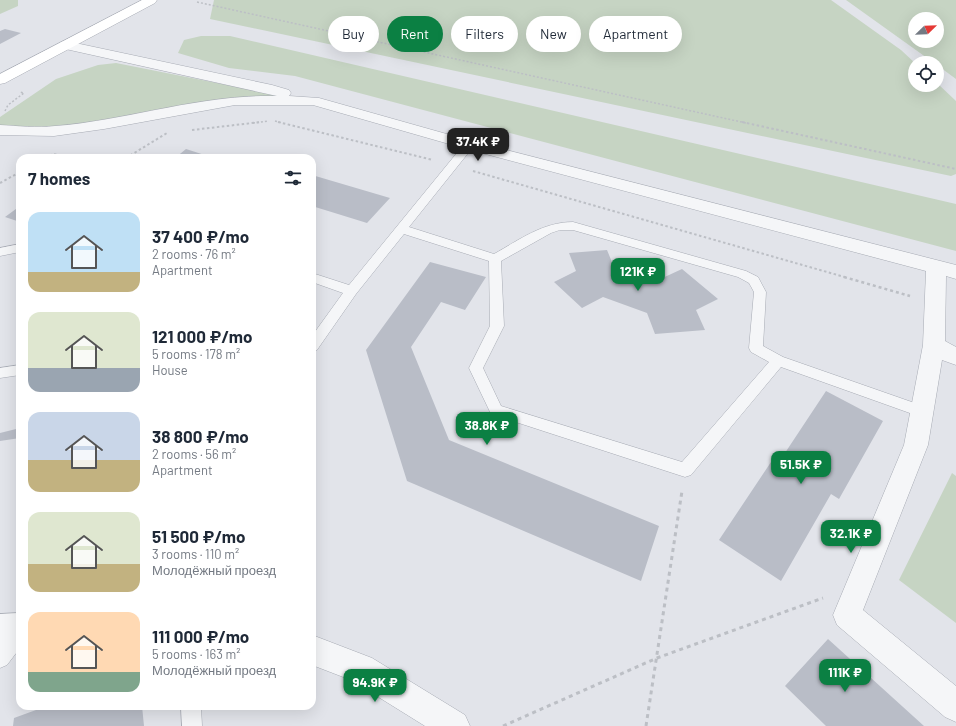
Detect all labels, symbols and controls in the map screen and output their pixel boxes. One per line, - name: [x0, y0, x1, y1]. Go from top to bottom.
- north arrow: [908, 12, 944, 48]
- map controls: [908, 12, 944, 92]
- chip: Buy: [328, 16, 379, 52]
- chip: Rent: [387, 16, 443, 52]
- chip: Filters: [451, 16, 518, 52]
- chip: New: [526, 16, 581, 52]
- chip: Apartment: [589, 16, 682, 52]
- button: locate: [908, 56, 944, 92]
- pin: 37.4K ₽: [441, 128, 515, 162]
- text: 37.4K ₽: [456, 133, 500, 149]
- icon: filters: [282, 167, 304, 189]
- text: 7 homes: [28, 168, 90, 188]
- text: 37 400 ₽/mo: [152, 226, 249, 246]
- icon: home: [60, 228, 108, 276]
- text: 2 rooms · 76 m²: [152, 246, 236, 262]
- pin: 121K ₽: [605, 258, 671, 292]
- text: Apartment: [152, 262, 213, 278]
- text: 121K ₽: [620, 263, 656, 279]
- text: 121 000 ₽/mo: [152, 326, 252, 346]
- icon: home: [60, 328, 108, 376]
- text: 5 rooms · 178 m²: [152, 346, 240, 362]
- text: House: [152, 362, 188, 378]
- pin: 38.8K ₽: [450, 412, 524, 446]
- text: 38.8K ₽: [465, 417, 509, 433]
- text: 38 800 ₽/mo: [152, 426, 249, 446]
- icon: home: [60, 428, 108, 476]
- text: 2 rooms · 56 m²: [152, 446, 236, 462]
- pin: 51.5K ₽: [764, 451, 838, 485]
- text: 51.5K ₽: [780, 456, 822, 472]
- text: Apartment: [152, 462, 213, 478]
- pin: 32.1K ₽: [814, 520, 888, 554]
- text: 32.1K ₽: [830, 525, 872, 541]
- text: 51 500 ₽/mo: [152, 526, 245, 546]
- icon: home: [60, 528, 108, 576]
- text: 3 rooms · 110 m²: [152, 546, 239, 562]
- text: Молодёжный проезд: [152, 562, 276, 578]
- text: 111 000 ₽/mo: [152, 626, 249, 646]
- icon: home: [60, 628, 108, 676]
- text: 5 rooms · 163 m²: [152, 646, 241, 662]
- pin: 111K ₽: [812, 659, 878, 693]
- text: Молодёжный проезд: [152, 662, 276, 678]
- text: 111K ₽: [828, 664, 862, 680]
- pin: 94.9K ₽: [338, 669, 412, 703]
- text: 94.9K ₽: [352, 674, 398, 690]

